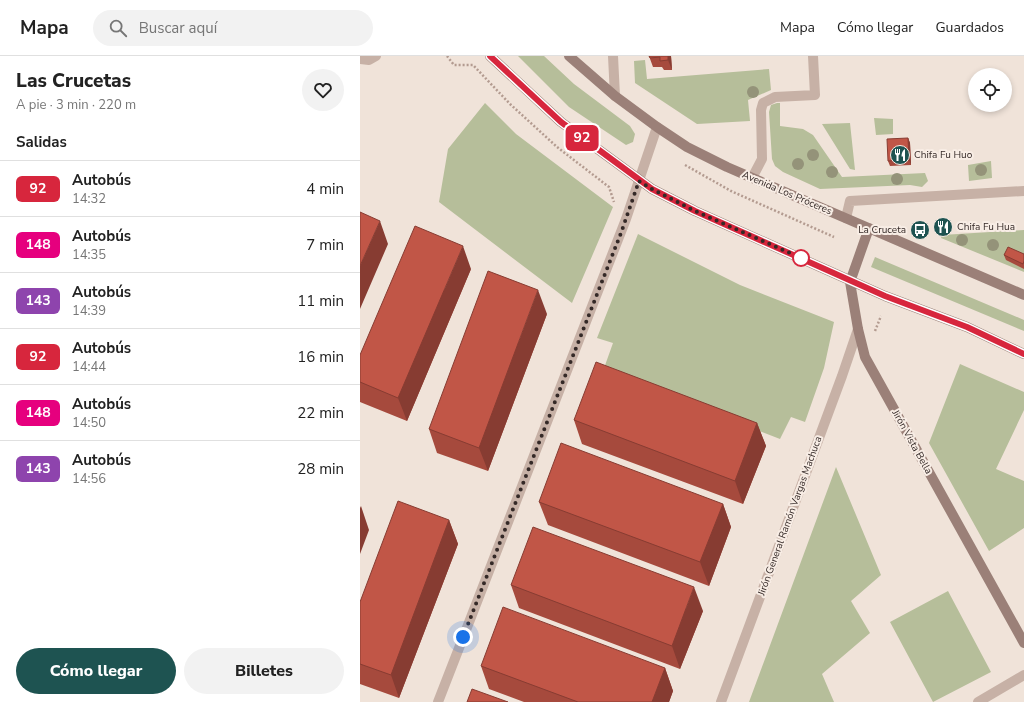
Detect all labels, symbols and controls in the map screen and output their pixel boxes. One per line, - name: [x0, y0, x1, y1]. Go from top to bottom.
- search box: [93, 10, 373, 46]
- text: Mapa: [20, 15, 69, 41]
- icon: search: [107, 17, 129, 39]
- text: Buscar aquí: [139, 18, 217, 38]
- text: Mapa: [780, 18, 815, 37]
- text: Cómo llegar: [837, 18, 913, 37]
- text: Guardados: [935, 18, 1004, 37]
- text: Las Crucetas: [16, 68, 131, 94]
- map controls: [968, 68, 1012, 112]
- button: locate: [968, 68, 1012, 112]
- button: heart: [302, 69, 344, 111]
- text: A pie · 3 min · 220 m: [16, 96, 136, 114]
- line badge: 92: [564, 125, 600, 151]
- text: 92: [574, 128, 590, 147]
- text: Salidas: [16, 132, 67, 152]
- restaurant icon: Chifa Fu Huo: [889, 144, 911, 166]
- place label: Chifa Fu Huo: [914, 148, 973, 162]
- street label: Avenida Los Próceres: [740, 168, 834, 218]
- text: Autobús: [72, 170, 131, 190]
- text: 92: [30, 179, 46, 198]
- text: 4 min: [306, 179, 344, 199]
- text: 14:32: [72, 190, 106, 208]
- restaurant icon: Chifa Fu Hua: [932, 216, 954, 238]
- bus stop icon: La Cruceta: [909, 219, 931, 241]
- place label: Chifa Fu Hua: [957, 220, 1015, 234]
- place label: La Cruceta: [858, 223, 906, 237]
- text: Autobús: [72, 226, 131, 246]
- text: 148: [25, 235, 51, 254]
- text: 7 min: [306, 235, 344, 255]
- text: 14:35: [72, 246, 106, 264]
- unlabelled marker: [792, 249, 810, 267]
- text: Autobús: [72, 282, 131, 302]
- text: 143: [25, 291, 51, 310]
- text: 11 min: [297, 291, 344, 311]
- text: 14:39: [72, 302, 106, 320]
- text: Autobús: [72, 338, 131, 358]
- text: 92: [30, 347, 46, 366]
- text: 16 min: [297, 347, 344, 367]
- text: 14:44: [72, 358, 106, 376]
- text: Autobús: [72, 394, 131, 414]
- text: 148: [25, 403, 51, 422]
- text: 22 min: [297, 403, 344, 423]
- street label: Jirón Vista Bella: [888, 406, 935, 477]
- text: 14:50: [72, 414, 106, 432]
- street label: Jirón General Ramón Vargas Machuca: [754, 434, 825, 599]
- text: Autobús: [72, 450, 131, 470]
- text: 143: [25, 459, 51, 478]
- text: 28 min: [297, 459, 344, 479]
- text: 14:56: [72, 470, 106, 488]
- your location: [453, 627, 473, 647]
- button: Cómo llegar: [16, 648, 176, 694]
- button: Billetes: [184, 648, 344, 694]

